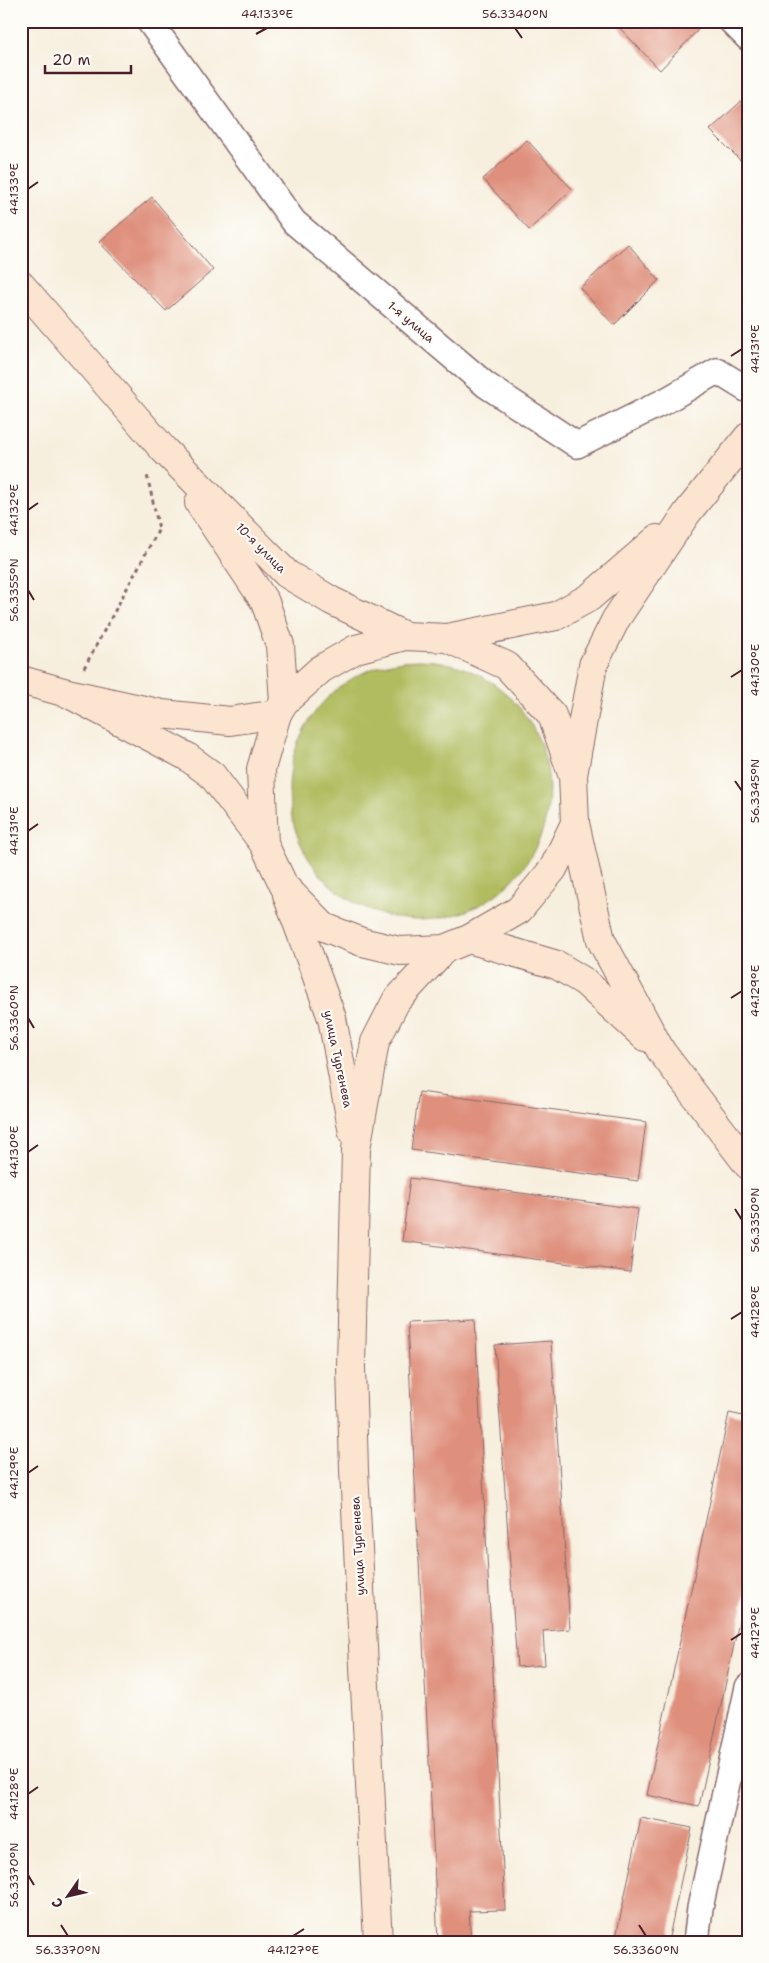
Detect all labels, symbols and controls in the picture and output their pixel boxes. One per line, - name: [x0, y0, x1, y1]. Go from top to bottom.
- text: 44.133°E: [241, 6, 293, 22]
- text: 56.3340°N: [482, 6, 548, 22]
- scale bar: [45, 42, 131, 74]
- text: 20 m: [52, 50, 91, 70]
- text: 44.133°E: [6, 163, 22, 215]
- street label: 1-я улица: [384, 298, 438, 347]
- text: 44.131°E: [747, 325, 763, 373]
- text: 44.132°E: [6, 484, 22, 536]
- street label: 10-я улица: [232, 519, 290, 577]
- text: 56.3355°N: [6, 558, 22, 622]
- text: 44.130°E: [747, 644, 763, 696]
- text: 56.3345°N: [747, 759, 763, 823]
- text: 44.131°E: [6, 807, 22, 855]
- text: 44.129°E: [747, 965, 763, 1017]
- text: 56.3360°N: [6, 985, 22, 1051]
- street label: улица Тургенева: [320, 1009, 356, 1110]
- text: 44.130°E: [6, 1126, 22, 1178]
- text: 56.3350°N: [747, 1188, 763, 1252]
- text: 44.128°E: [747, 1286, 763, 1338]
- text: 44.129°E: [6, 1447, 22, 1499]
- street label: улица Тургенева: [347, 1495, 369, 1596]
- text: 44.127°E: [747, 1607, 763, 1659]
- text: 44.128°E: [6, 1768, 22, 1820]
- text: 56.3370°N: [6, 1842, 22, 1908]
- north arrow: [42, 1870, 92, 1920]
- text: С: [47, 1895, 67, 1912]
- text: 56.3370°N: [35, 1942, 101, 1958]
- text: 44.127°E: [267, 1942, 319, 1958]
- text: 56.3360°N: [613, 1942, 679, 1958]

